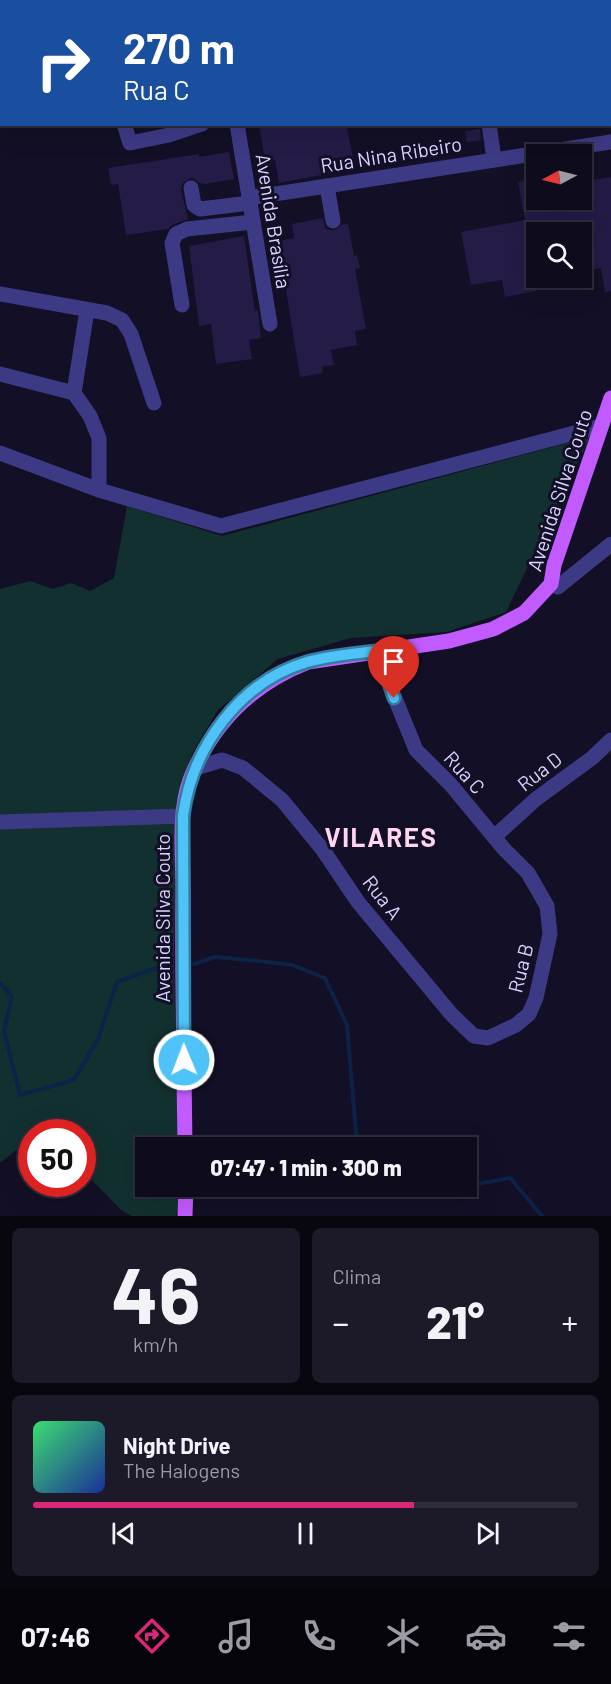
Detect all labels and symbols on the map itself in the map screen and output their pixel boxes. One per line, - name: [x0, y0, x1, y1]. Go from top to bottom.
- street label: Rua Nina Ribeiro: [319, 131, 463, 177]
- north arrow: [526, 144, 592, 210]
- street label: Avenida Brasília: [251, 152, 297, 290]
- street label: Avenida Silva Couto: [521, 406, 597, 574]
- pin: [368, 636, 419, 698]
- street label: Rua C: [440, 746, 490, 798]
- street label: Rua D: [512, 746, 566, 796]
- district label: VILARES: [325, 821, 437, 852]
- street label: Avenida Silva Couto: [150, 834, 174, 1002]
- street label: Rua A: [358, 870, 408, 924]
- street label: Rua B: [502, 941, 538, 995]
- position arrow: [152, 1028, 216, 1092]
- speed limit sign: 50: [18, 1119, 96, 1197]

